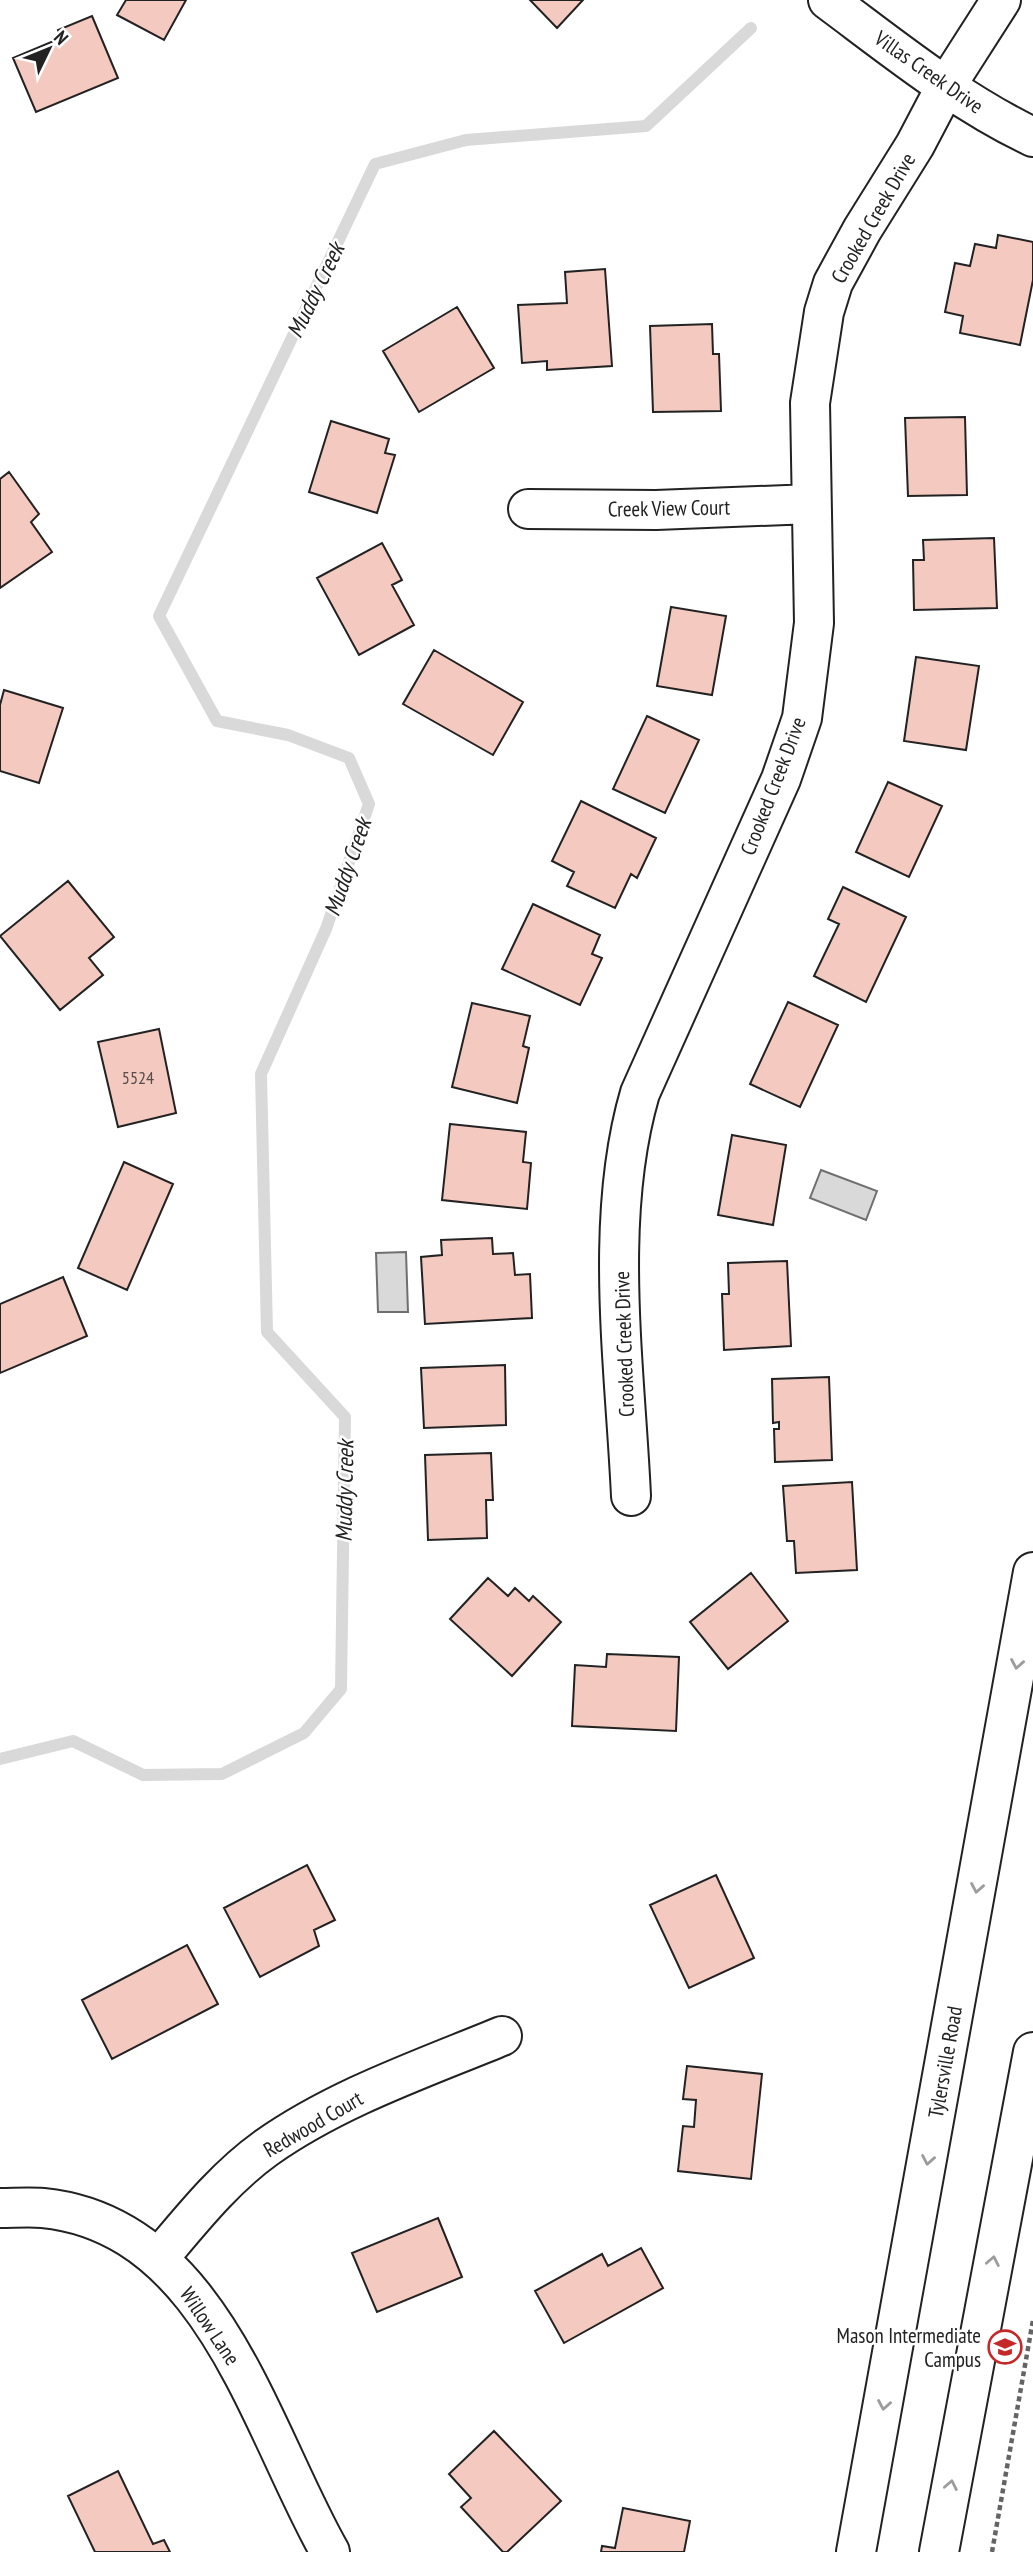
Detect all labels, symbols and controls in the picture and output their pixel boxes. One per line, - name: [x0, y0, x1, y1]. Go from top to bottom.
- north arrow: [14, 14, 84, 84]
- street label: Villas Creek Drive: [869, 24, 989, 119]
- text: N: [49, 25, 74, 49]
- street label: Crooked Creek Drive: [825, 148, 921, 288]
- water label: Muddy Creek: [280, 235, 352, 342]
- street label: Creek View Court: [608, 493, 731, 523]
- street label: Crooked Creek Drive: [734, 713, 812, 859]
- water label: Muddy Creek: [317, 811, 378, 920]
- house number: 5524: [122, 1066, 154, 1089]
- street label: Crooked Creek Drive: [608, 1271, 640, 1417]
- water label: Muddy Creek: [329, 1437, 359, 1542]
- one-way arrow: [1010, 1658, 1025, 1670]
- one-way arrow: [970, 1881, 985, 1893]
- street label: Tylersville Road: [922, 2004, 968, 2120]
- street label: Redwood Court: [259, 2085, 368, 2163]
- one-way arrow: [921, 2154, 936, 2166]
- one-way arrow: [985, 2255, 1000, 2267]
- street label: Willow Lane: [174, 2282, 246, 2370]
- place label: Mason Intermediate Campus: [837, 2322, 981, 2373]
- school or university icon: Mason Intermediate Campus: [986, 2328, 1024, 2366]
- one-way arrow: [877, 2399, 892, 2411]
- one-way arrow: [943, 2479, 958, 2491]

